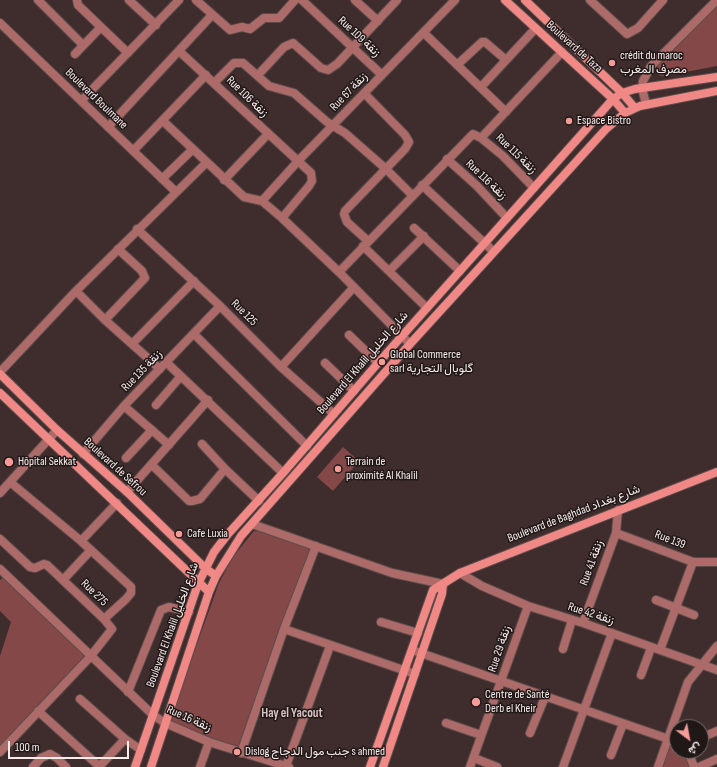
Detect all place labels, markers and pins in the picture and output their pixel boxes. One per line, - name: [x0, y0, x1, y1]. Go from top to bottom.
- place label: crédit du maroc مصرف المغرب: [620, 49, 687, 77]
- marker: crédit du maroc مصرف المغرب: [607, 58, 617, 68]
- place label: Espace Bistro: [577, 114, 631, 128]
- marker: Espace Bistro: [564, 116, 574, 126]
- place label: Global Commerce sarl گلوبال التجارية: [390, 348, 473, 376]
- marker: Global Commerce sarl گلوبال التجارية: [377, 357, 387, 367]
- place label: Hôpital Sekkat: [18, 455, 76, 469]
- place label: Terrain de proximité Al Khalil: [346, 455, 418, 483]
- marker: Hôpital Sekkat: [3, 456, 15, 468]
- marker: Terrain de proximité Al Khalil: [333, 464, 343, 474]
- place label: Cafe Luxia: [187, 527, 228, 541]
- marker: Cafe Luxia: [174, 529, 184, 539]
- place label: Centre de Santé Derb el Kheir: [485, 688, 549, 716]
- marker: Centre de Santé Derb el Kheir: [470, 696, 482, 708]
- place label: Dislog جنب مول الدجاج s ahmed: [245, 745, 385, 759]
- marker: Dislog جنب مول الدجاج s ahmed: [232, 747, 242, 757]

